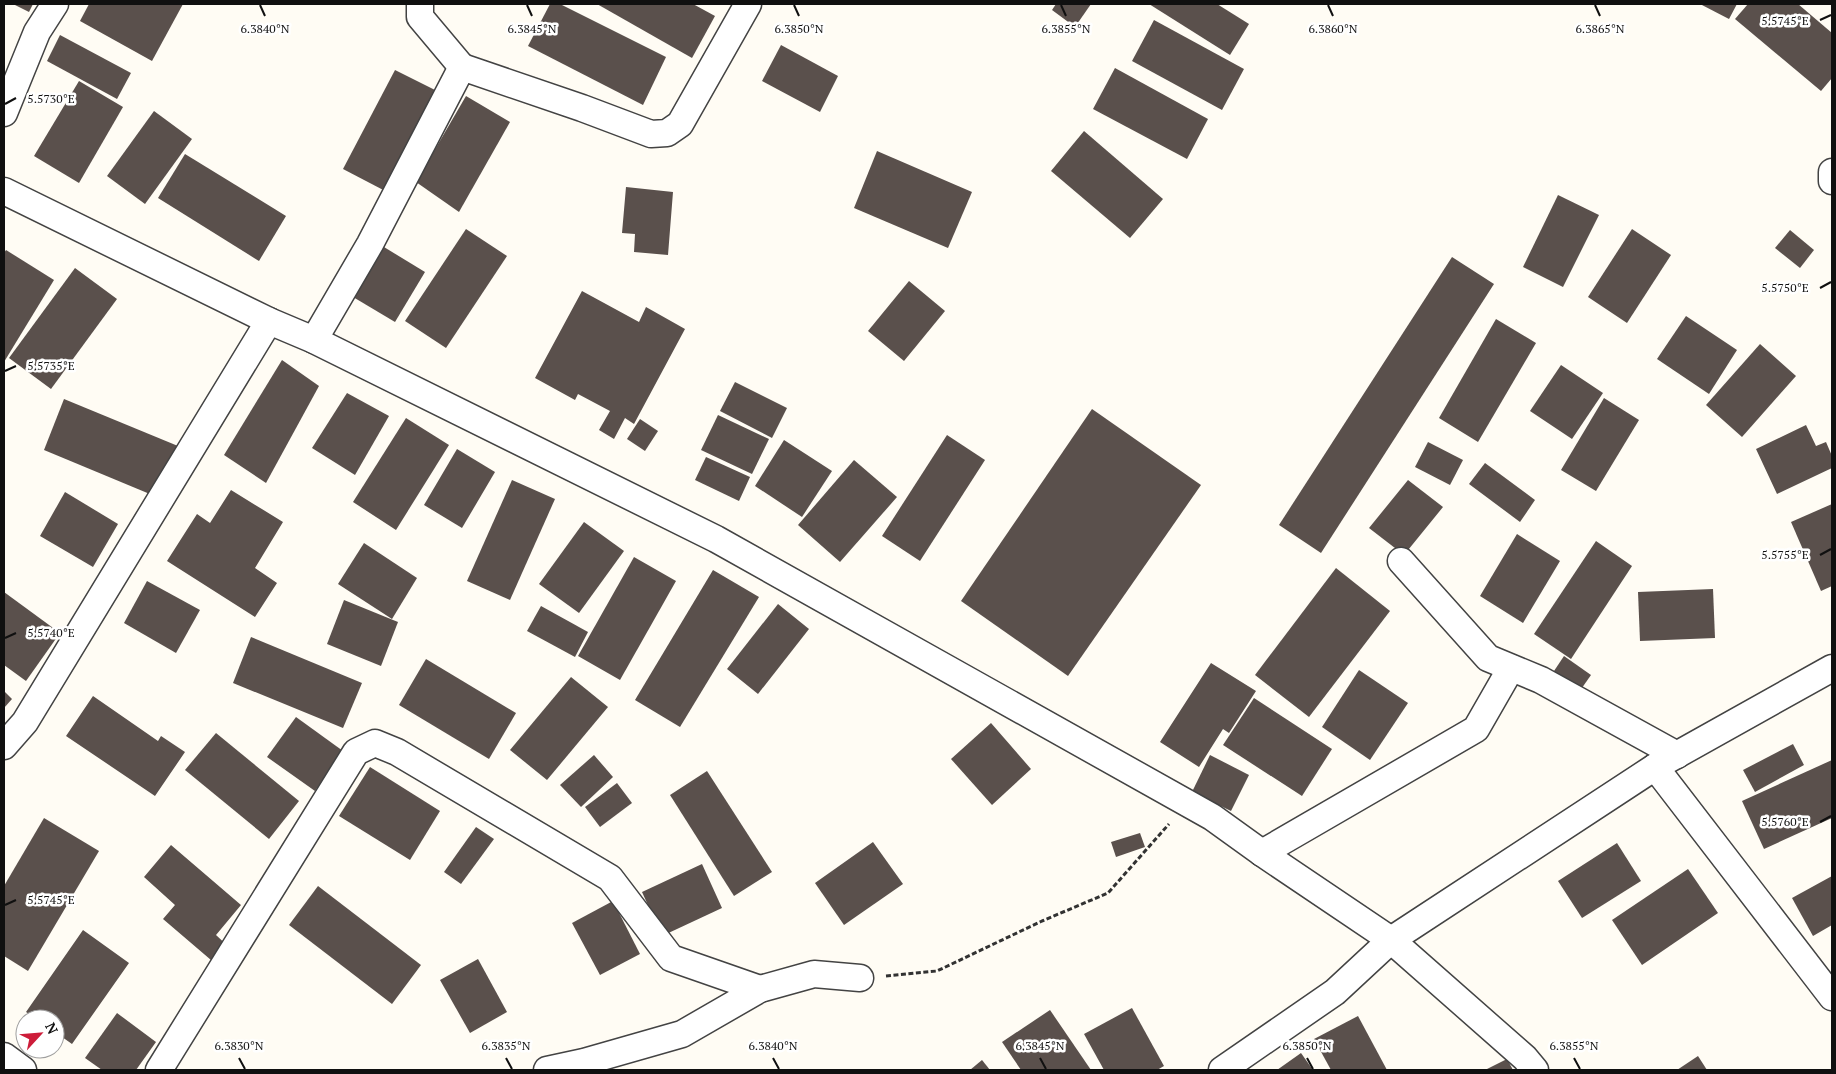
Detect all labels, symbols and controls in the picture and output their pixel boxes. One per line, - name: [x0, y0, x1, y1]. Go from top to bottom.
- text: 5.5745°E: [1761, 13, 1809, 28]
- text: 6.3840°N: [240, 21, 290, 36]
- text: 6.3845°N: [507, 21, 557, 36]
- text: 6.3850°N: [774, 21, 824, 36]
- text: 6.3855°N: [1041, 21, 1091, 36]
- text: 6.3860°N: [1308, 21, 1358, 36]
- text: 6.3865°N: [1575, 21, 1625, 36]
- text: 5.5730°E: [27, 91, 75, 106]
- text: 5.5750°E: [1761, 280, 1809, 295]
- text: 5.5735°E: [27, 358, 75, 373]
- text: 5.5755°E: [1761, 547, 1809, 562]
- text: 5.5740°E: [27, 625, 75, 640]
- text: 5.5760°E: [1761, 814, 1809, 829]
- text: 5.5745°E: [27, 892, 75, 907]
- north arrow: [15, 1009, 65, 1059]
- text: N: [41, 1019, 63, 1037]
- text: 6.3830°N: [214, 1038, 264, 1053]
- text: 6.3835°N: [481, 1038, 531, 1053]
- text: 6.3840°N: [748, 1038, 798, 1053]
- text: 6.3845°N: [1015, 1038, 1065, 1053]
- text: 6.3850°N: [1282, 1038, 1332, 1053]
- text: 6.3855°N: [1549, 1038, 1599, 1053]

